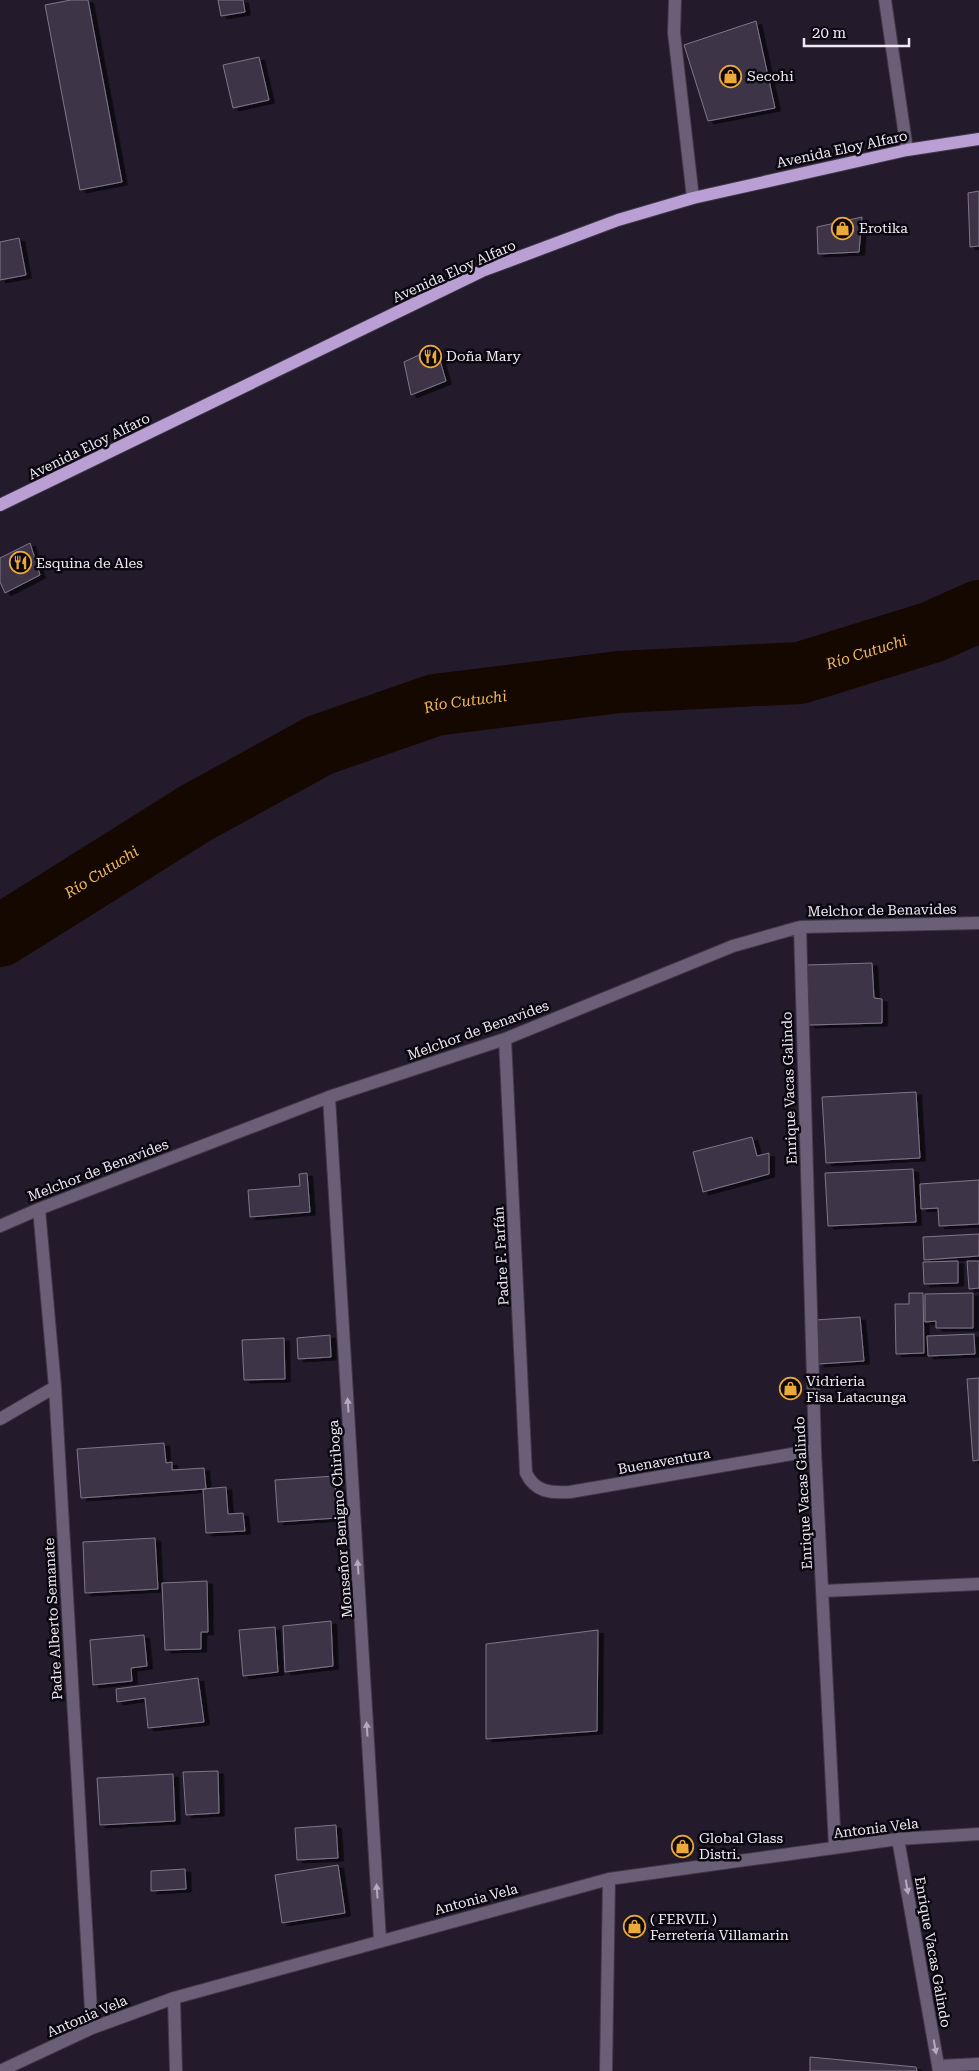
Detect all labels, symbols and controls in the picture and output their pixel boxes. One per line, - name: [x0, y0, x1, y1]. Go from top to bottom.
- scale bar: [804, 15, 909, 47]
- text: 20 m: [812, 24, 847, 42]
- shop icon: Secohi: [719, 64, 743, 88]
- place label: Secohi: [747, 68, 794, 84]
- street label: Avenida Eloy Alfaro: [775, 127, 909, 171]
- shop icon: Erotika: [831, 216, 855, 240]
- place label: Erotika: [859, 220, 908, 236]
- street label: Avenida Eloy Alfaro: [390, 237, 518, 305]
- restaurant icon: Doña Mary: [418, 344, 442, 368]
- place label: Doña Mary: [446, 348, 521, 364]
- street label: Avenida Eloy Alfaro: [26, 410, 152, 482]
- restaurant icon: Esquina de Ales: [8, 551, 32, 575]
- place label: Esquina de Ales: [36, 555, 143, 571]
- water label: Río Cutuchi: [823, 631, 910, 674]
- water label: Río Cutuchi: [420, 687, 508, 718]
- water label: Río Cutuchi: [61, 842, 142, 903]
- street label: Melchor de Benavides: [807, 901, 957, 919]
- street label: Melchor de Benavides: [405, 997, 551, 1063]
- street label: Enrique Vacas Galindo: [778, 1011, 800, 1165]
- street label: Melchor de Benavides: [25, 1136, 171, 1204]
- street label: Padre F. Farfán: [490, 1206, 512, 1306]
- place label: Vidrieria Fisa Latacunga: [806, 1373, 907, 1405]
- shop icon: Vidrieria Fisa Latacunga: [778, 1377, 802, 1401]
- one-way arrow: [343, 1396, 351, 1412]
- street label: Enrique Vacas Galindo: [791, 1416, 815, 1570]
- street label: Monseñor Benigno Chiriboga: [325, 1419, 355, 1619]
- street label: Buenaventura: [617, 1445, 712, 1477]
- street label: Padre Alberto Semanate: [41, 1537, 65, 1700]
- one-way arrow: [353, 1559, 361, 1575]
- one-way arrow: [363, 1721, 371, 1737]
- street label: Antonia Vela: [833, 1815, 920, 1841]
- place label: Global Glass Distri.: [699, 1830, 783, 1862]
- shop icon: Global Glass Distri.: [671, 1834, 695, 1858]
- street label: Enrique Vacas Galindo: [912, 1875, 954, 2029]
- one-way arrow: [903, 1879, 911, 1895]
- street label: Antonia Vela: [433, 1880, 520, 1918]
- one-way arrow: [373, 1883, 381, 1899]
- place label: ( FERVIL ) Ferretería Villamarin: [650, 1911, 789, 1943]
- shop icon: ( FERVIL ) Ferretería Villamarin: [622, 1915, 646, 1939]
- street label: Antonia Vela: [44, 1992, 130, 2040]
- one-way arrow: [932, 2039, 940, 2055]

